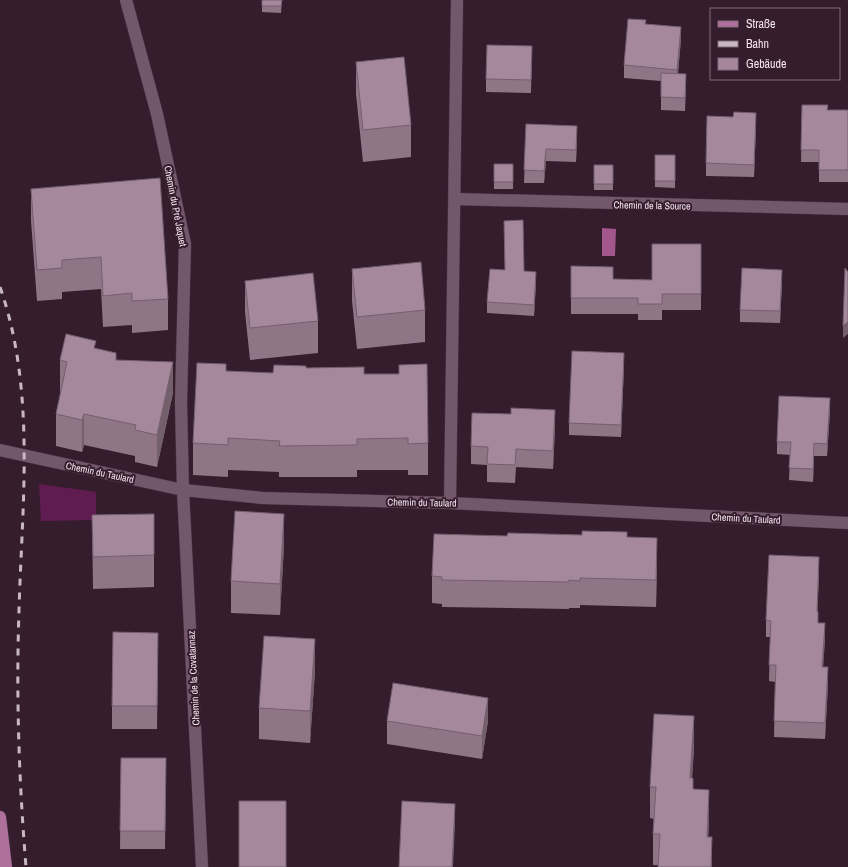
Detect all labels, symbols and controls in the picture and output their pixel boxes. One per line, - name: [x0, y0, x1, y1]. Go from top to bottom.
- legend: [710, 8, 840, 80]
- text: Straße: [746, 16, 776, 32]
- text: Bahn: [746, 36, 769, 52]
- text: Gebäude: [746, 56, 787, 72]
- street label: Chemin du Pré Jaquet: [161, 165, 190, 248]
- street label: Chemin de la Source: [613, 198, 691, 213]
- street label: Chemin du Taulard: [65, 459, 135, 486]
- street label: Chemin du Taulard: [387, 495, 457, 510]
- street label: Chemin du Taulard: [711, 510, 781, 527]
- street label: Chemin de la Covatannaz: [185, 630, 202, 726]

